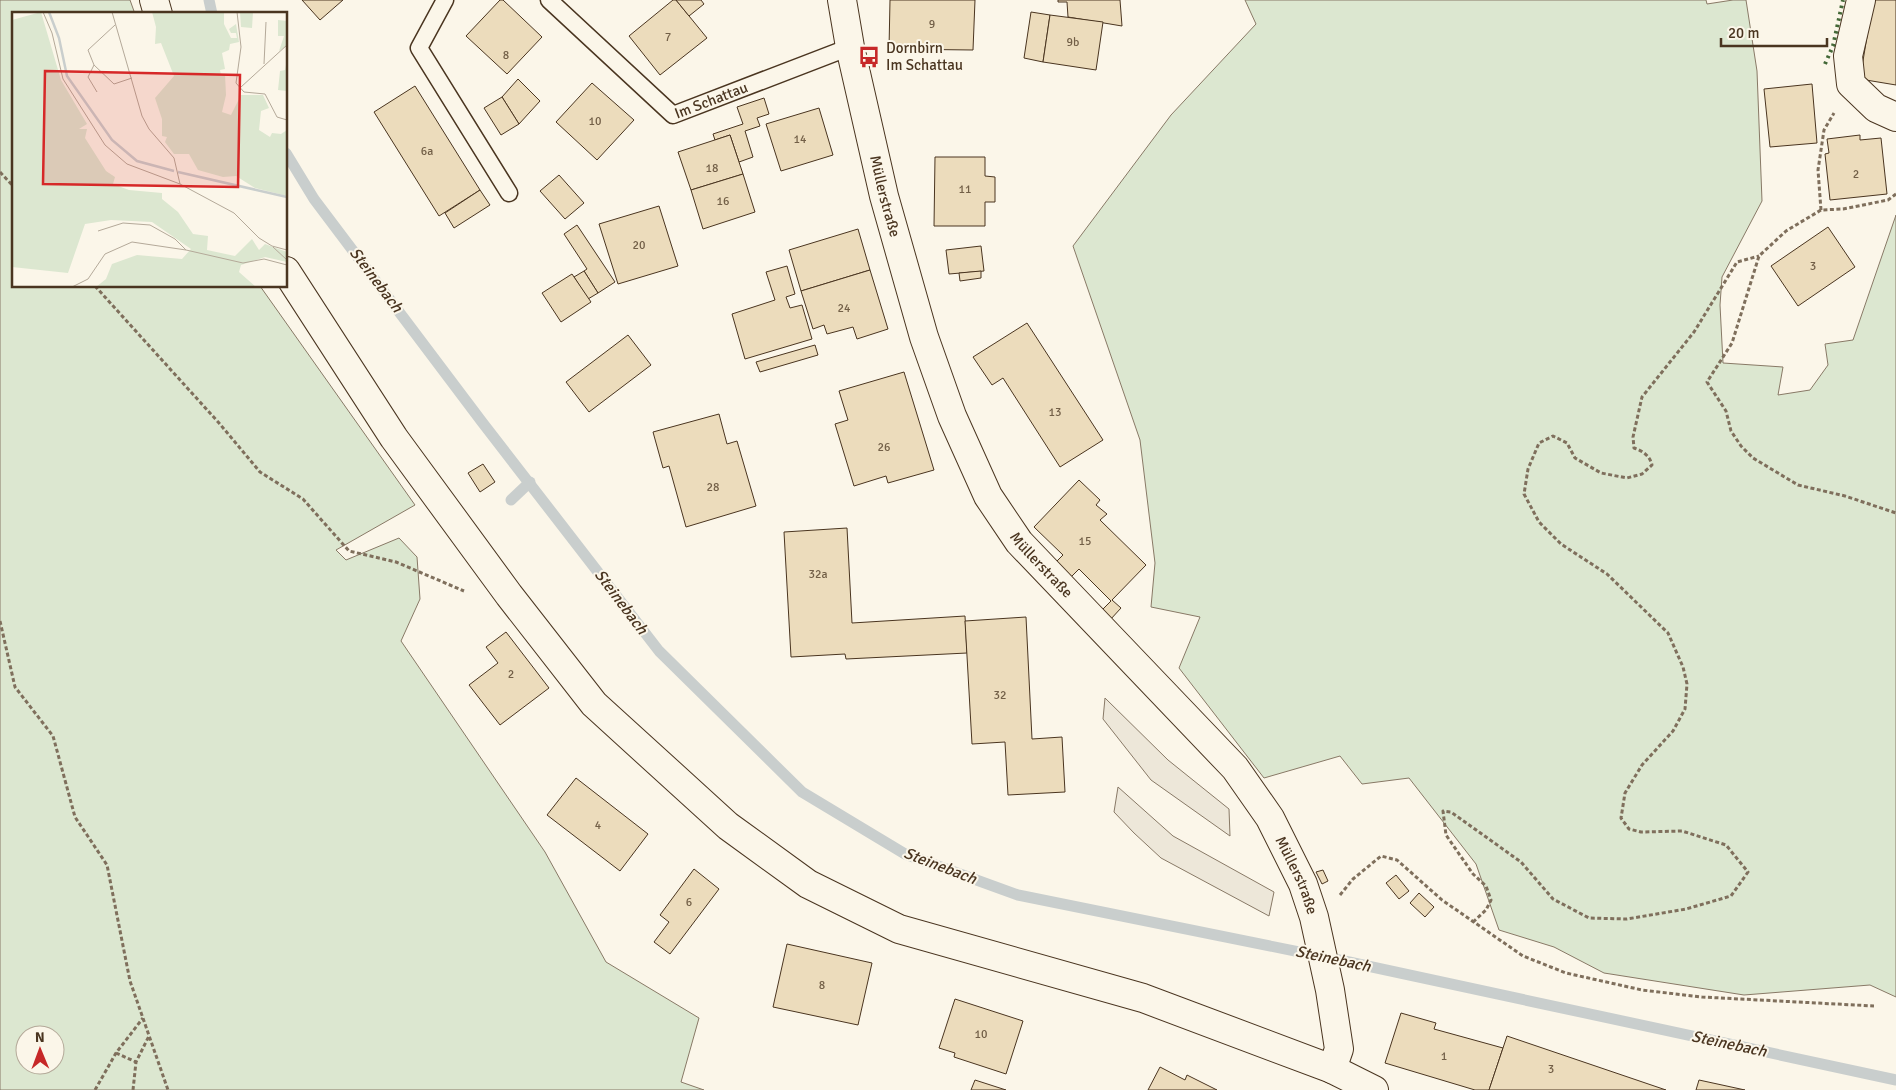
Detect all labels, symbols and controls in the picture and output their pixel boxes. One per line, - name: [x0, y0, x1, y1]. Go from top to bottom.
- inset map: [12, 12, 288, 288]
- scale bar: [1721, 15, 1827, 47]
- house number: 9: [929, 17, 935, 32]
- text: 20 m: [1728, 24, 1759, 42]
- house number: 7: [665, 30, 671, 45]
- house number: 9b: [1067, 35, 1079, 50]
- place label: Dornbirn Im Schattau: [886, 39, 963, 74]
- bus stop icon: Dornbirn Im Schattau: [856, 44, 882, 70]
- house number: 8: [503, 48, 509, 63]
- street label: Im Schattau: [672, 78, 750, 123]
- house number: 10: [589, 114, 601, 129]
- house number: 14: [794, 132, 807, 147]
- house number: 6a: [421, 144, 433, 159]
- street label: Müllerstraße: [866, 154, 904, 239]
- house number: 18: [706, 161, 718, 176]
- house number: 2: [1853, 167, 1859, 182]
- house number: 11: [959, 182, 971, 197]
- house number: 16: [717, 194, 729, 209]
- house number: 20: [633, 238, 645, 253]
- water label: Steinebach: [345, 244, 408, 317]
- house number: 3: [1810, 259, 1816, 274]
- house number: 24: [838, 301, 851, 316]
- house number: 13: [1049, 405, 1061, 420]
- house number: 26: [878, 440, 890, 455]
- house number: 28: [707, 480, 719, 495]
- street label: Müllerstraße: [1006, 529, 1076, 602]
- house number: 15: [1079, 534, 1091, 549]
- water label: Steinebach: [590, 566, 653, 639]
- house number: 32a: [808, 567, 828, 582]
- house number: 2: [508, 667, 514, 682]
- house number: 32: [994, 688, 1006, 703]
- house number: 4: [595, 818, 602, 833]
- street label: Müllerstraße: [1272, 833, 1321, 917]
- water label: Steinebach: [901, 843, 980, 889]
- house number: 6: [686, 895, 692, 910]
- water label: Steinebach: [1294, 941, 1374, 977]
- house number: 8: [819, 978, 825, 993]
- north arrow: [15, 1025, 65, 1075]
- water label: Steinebach: [1690, 1026, 1770, 1062]
- house number: 10: [975, 1027, 987, 1042]
- text: N: [35, 1029, 45, 1046]
- house number: 1: [1441, 1049, 1447, 1064]
- house number: 3: [1548, 1062, 1554, 1077]

